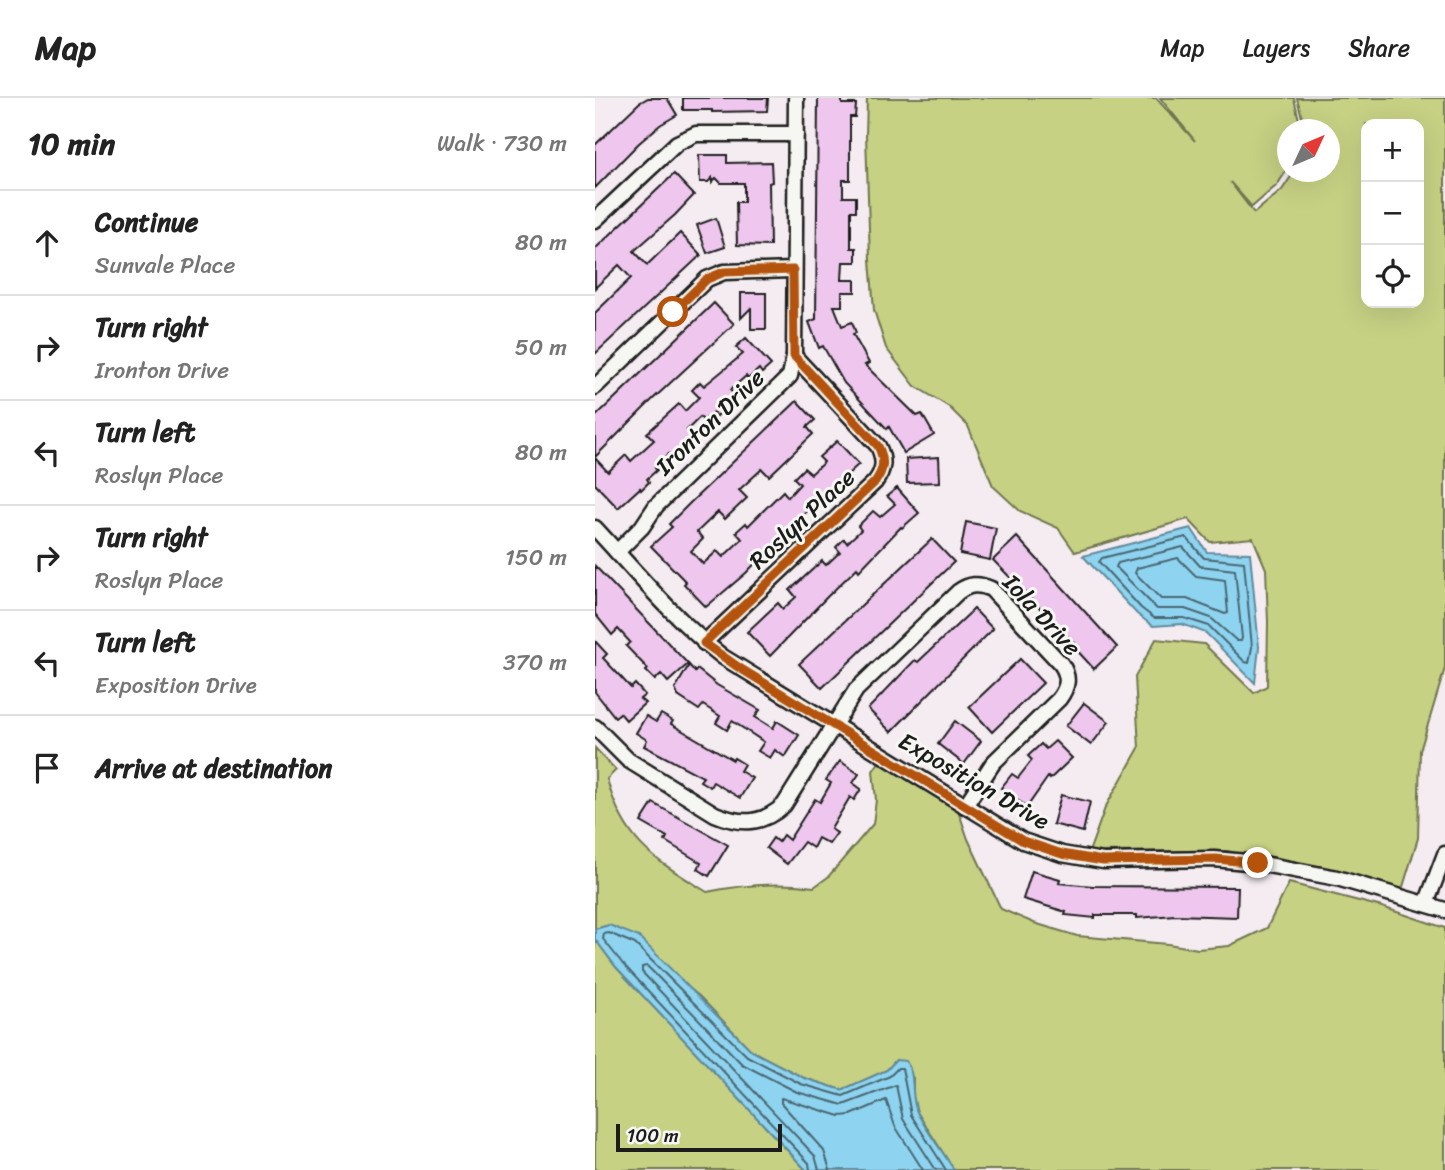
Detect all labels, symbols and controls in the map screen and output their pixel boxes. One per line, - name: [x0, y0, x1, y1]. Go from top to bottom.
- text: Map: [35, 19, 96, 77]
- text: Map: [1160, 27, 1205, 69]
- text: Layers: [1243, 27, 1310, 69]
- text: Share: [1348, 27, 1410, 69]
- text: 10 min: [28, 117, 115, 171]
- north arrow: [1277, 119, 1340, 182]
- map controls: [1361, 119, 1424, 308]
- button: +: [1361, 119, 1424, 182]
- text: Walk · 730 m: [437, 123, 567, 164]
- button: −: [1361, 182, 1424, 245]
- text: Continue: [95, 199, 198, 245]
- text: 80 m: [515, 222, 567, 263]
- icon: ahead: [28, 224, 66, 262]
- text: Sunvale Place: [95, 245, 235, 286]
- button: locate: [1361, 245, 1424, 308]
- route start: [657, 296, 688, 327]
- text: Turn right: [95, 304, 208, 350]
- text: 50 m: [515, 327, 567, 368]
- icon: right: [28, 329, 66, 367]
- text: Ironton Drive: [95, 350, 229, 391]
- street label: Ironton Drive: [644, 358, 775, 486]
- text: Turn left: [95, 409, 195, 455]
- text: 80 m: [515, 432, 567, 473]
- icon: left: [28, 434, 66, 472]
- text: Roslyn Place: [95, 455, 223, 496]
- street label: Roslyn Place: [739, 458, 865, 580]
- text: Turn right: [95, 514, 208, 560]
- text: 150 m: [505, 537, 567, 578]
- icon: right: [28, 539, 66, 577]
- text: Roslyn Place: [95, 560, 223, 601]
- street label: Iola Drive: [991, 563, 1092, 666]
- text: Turn left: [95, 619, 195, 665]
- text: 370 m: [503, 642, 567, 683]
- icon: left: [28, 644, 66, 682]
- text: Exposition Drive: [95, 665, 257, 706]
- street label: Exposition Drive: [890, 721, 1058, 842]
- text: Arrive at destination: [95, 745, 332, 791]
- icon: arrive: [28, 749, 66, 787]
- route end: [1242, 847, 1273, 878]
- text: 100 m: [627, 1119, 679, 1152]
- scale bar: [616, 1121, 782, 1153]

